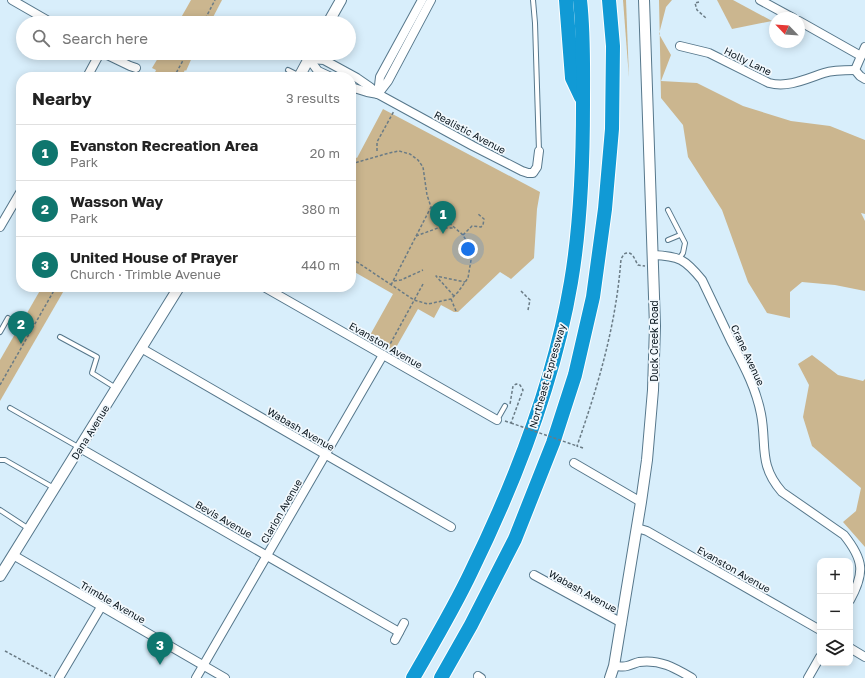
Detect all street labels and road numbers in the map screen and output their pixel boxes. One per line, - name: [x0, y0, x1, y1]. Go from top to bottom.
- street label: Holly Lane: [722, 44, 774, 78]
- street label: Realistic Avenue: [432, 108, 508, 156]
- street label: Duck Creek Road: [648, 300, 660, 382]
- street label: Evanston Avenue: [347, 319, 425, 371]
- street label: Northeast Expressway: [526, 322, 568, 430]
- street label: Crane Avenue: [729, 323, 767, 388]
- street label: Dana Avenue: [68, 402, 112, 462]
- street label: Wabash Avenue: [265, 405, 337, 453]
- street label: Clarion Avenue: [258, 477, 304, 545]
- street label: Bevis Avenue: [193, 498, 255, 540]
- street label: Evanston Avenue: [695, 543, 773, 595]
- street label: Wabash Avenue: [547, 567, 619, 615]
- street label: Trimble Avenue: [78, 578, 148, 626]

